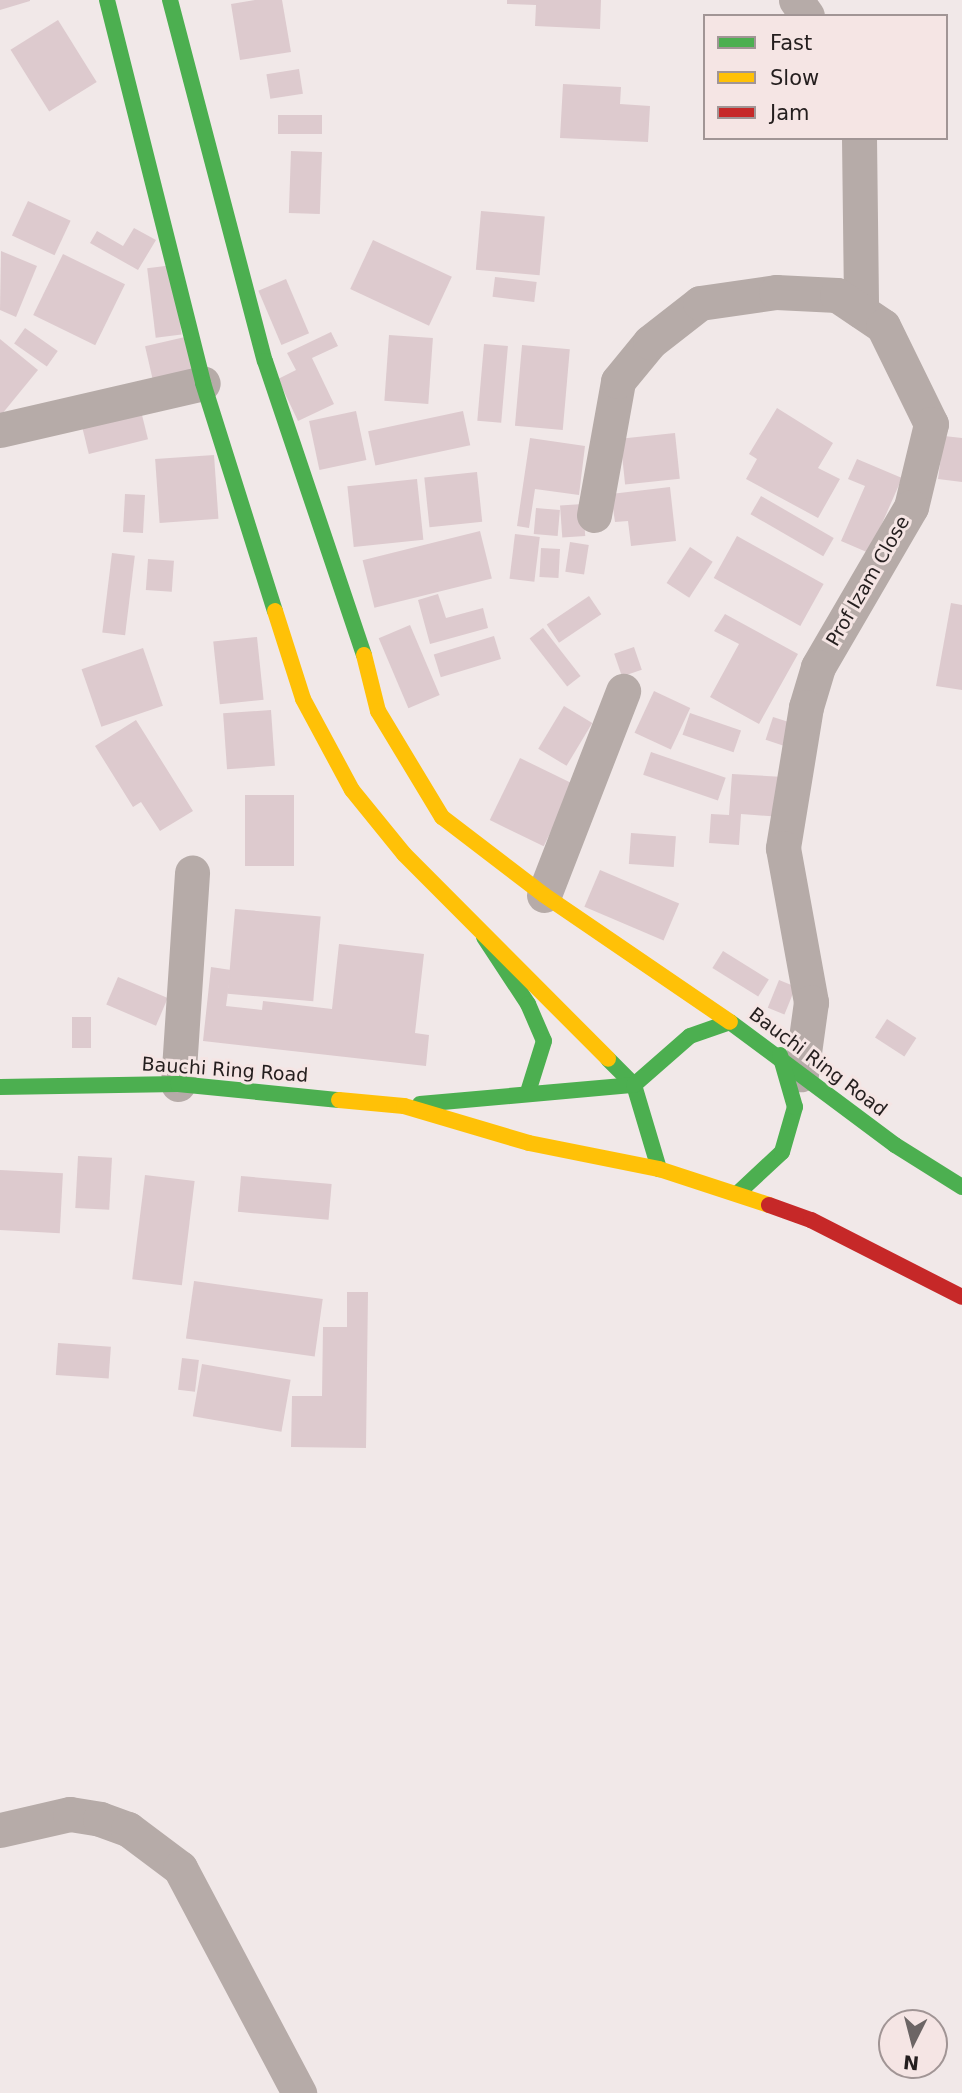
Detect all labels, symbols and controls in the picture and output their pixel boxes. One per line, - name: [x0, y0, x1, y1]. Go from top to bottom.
- legend: [703, 14, 948, 140]
- text: Fast: [770, 31, 812, 55]
- text: Slow: [770, 66, 819, 90]
- text: Jam: [770, 101, 810, 125]
- street label: Prof Izam Close: [822, 512, 914, 650]
- street label: Bauchi Ring Road: [745, 1003, 891, 1121]
- street label: Bauchi Ring Road: [141, 1053, 309, 1087]
- north arrow: [878, 2009, 948, 2079]
- text: N: [902, 2051, 920, 2075]

